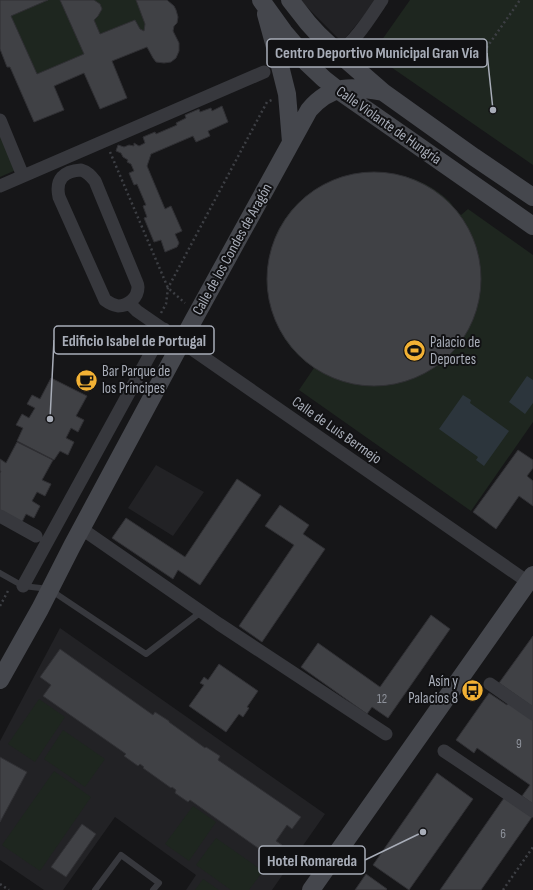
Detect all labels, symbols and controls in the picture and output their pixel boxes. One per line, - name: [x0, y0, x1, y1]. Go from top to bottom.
- callout: Centro Deportivo Municipal Gran Vía: [267, 39, 487, 67]
- text: Centro Deportivo Municipal Gran Vía: [275, 44, 479, 63]
- street label: Calle Violante de Hungría: [332, 82, 445, 169]
- street label: Calle de los Condes de Aragón: [188, 180, 277, 319]
- callout: Edificio Isabel de Portugal: [54, 326, 214, 354]
- text: Edificio Isabel de Portugal: [62, 332, 206, 351]
- place label: Palacio de Deportes: [430, 333, 480, 369]
- sports icon: Palacio de Deportes: [401, 338, 427, 364]
- place label: Bar Parque de los Príncipes: [102, 362, 170, 398]
- cafe icon: Bar Parque de los Príncipes: [73, 367, 99, 393]
- street label: Calle de Luis Bermejo: [288, 392, 385, 468]
- place label: Asín y Palacios 8: [408, 672, 458, 708]
- bus stop icon: Asín y Palacios 8: [460, 677, 486, 703]
- house number: 12: [377, 691, 387, 707]
- house number: 9: [516, 736, 522, 752]
- house number: 6: [500, 826, 506, 842]
- callout: Hotel Romareda: [259, 846, 365, 874]
- text: Hotel Romareda: [267, 852, 357, 871]

